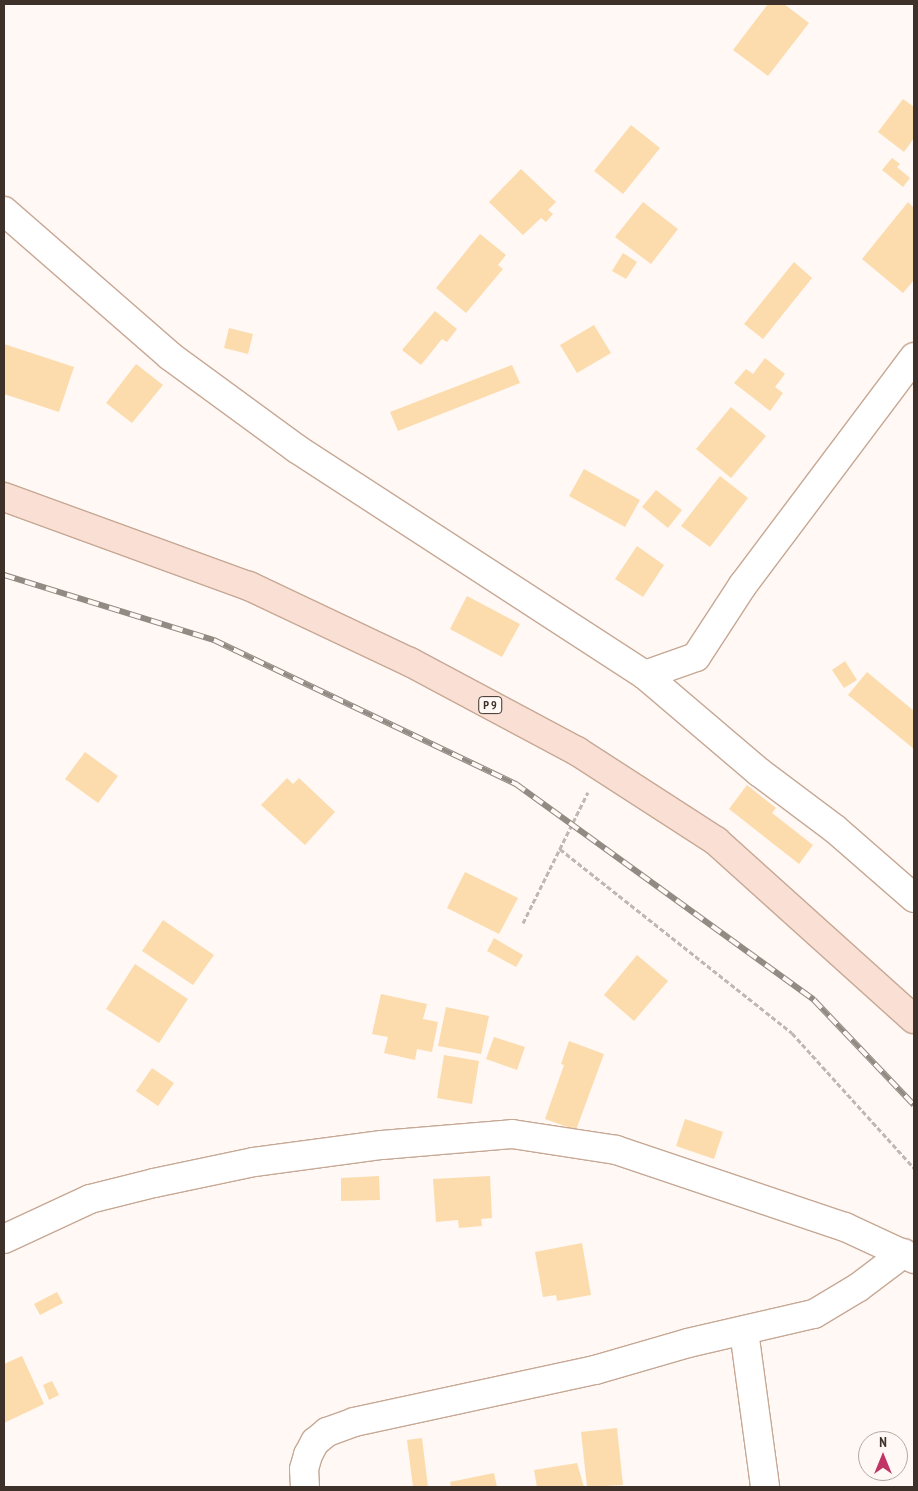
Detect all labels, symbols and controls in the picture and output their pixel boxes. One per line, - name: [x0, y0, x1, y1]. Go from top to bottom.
- road number: P 9: [478, 696, 502, 714]
- north arrow: [858, 1431, 908, 1481]
- text: N: [879, 1433, 887, 1451]

